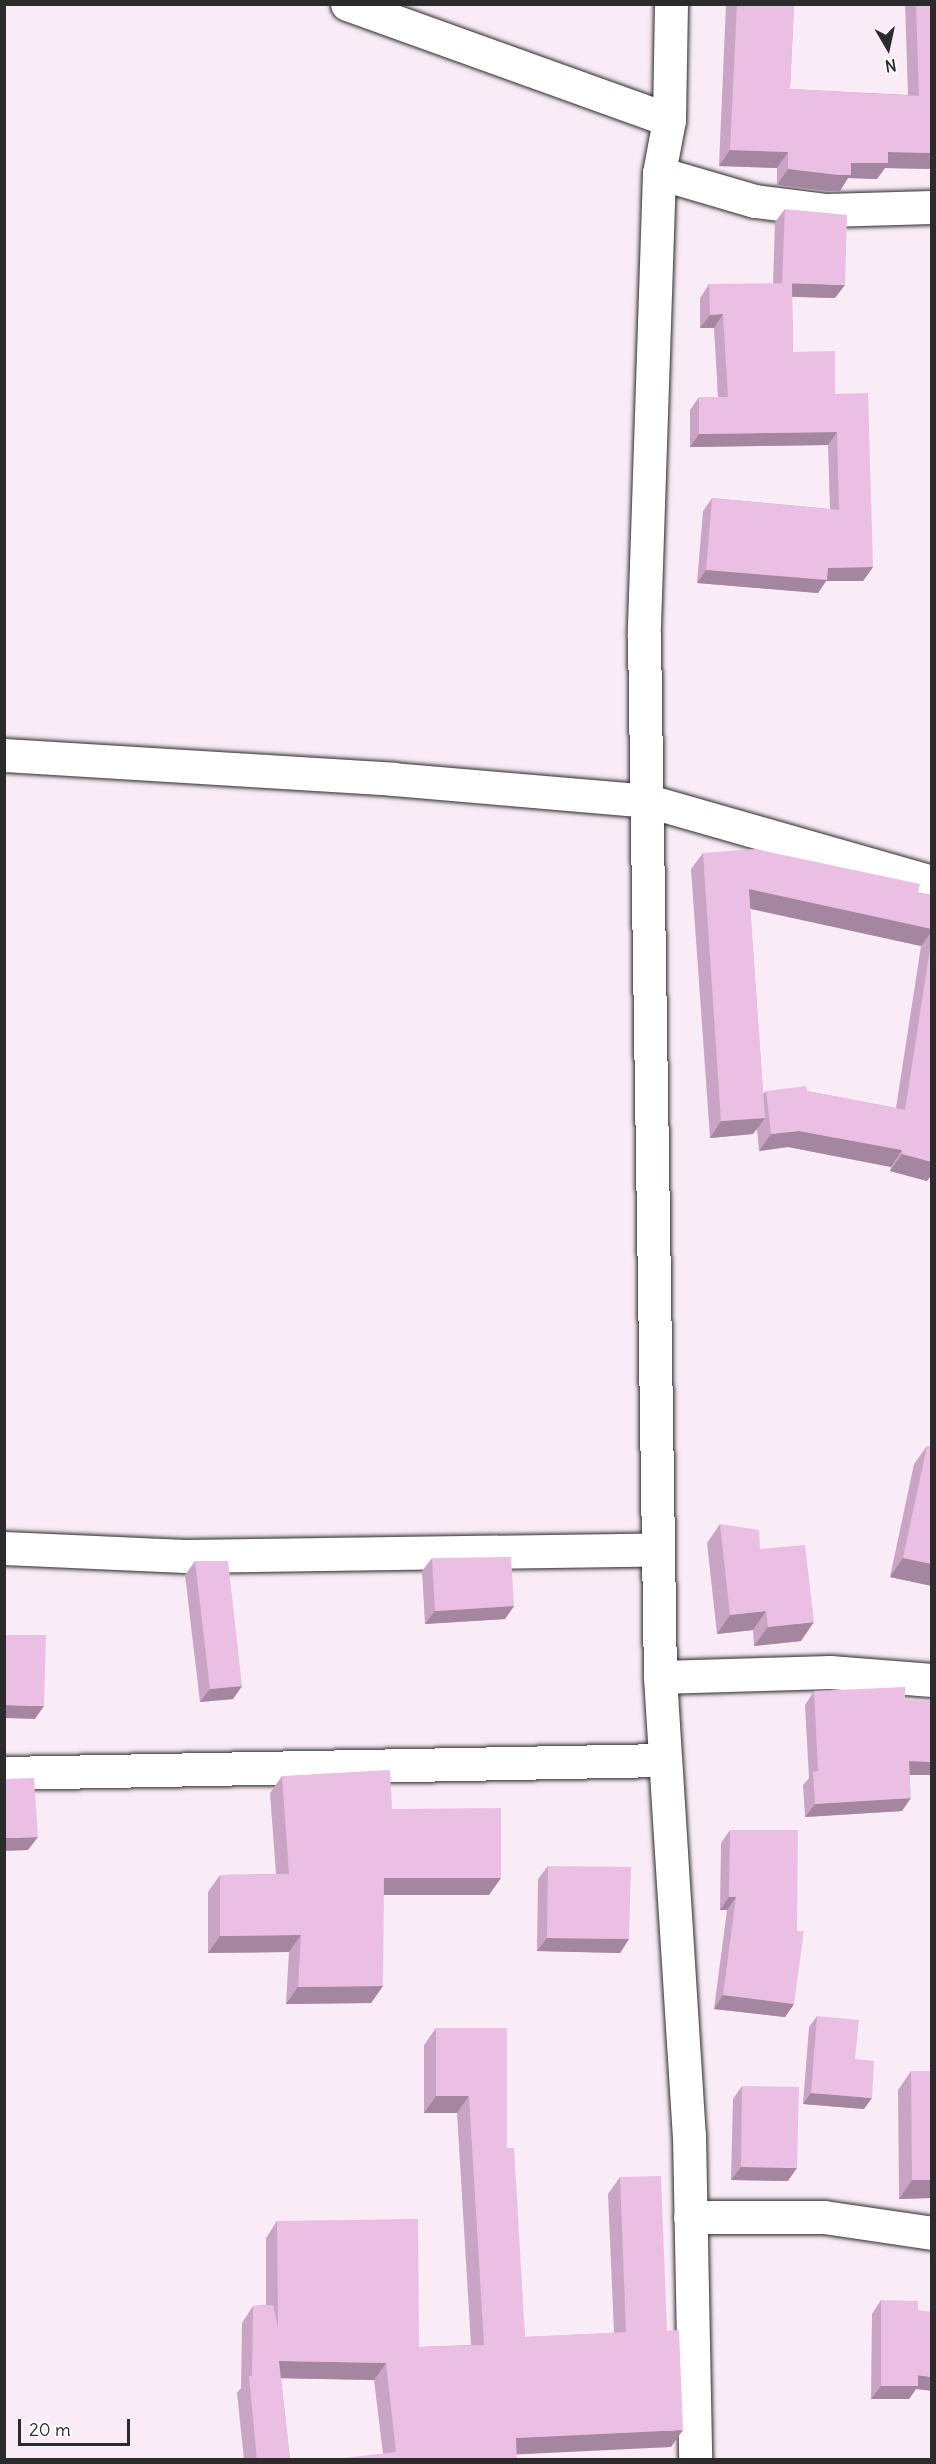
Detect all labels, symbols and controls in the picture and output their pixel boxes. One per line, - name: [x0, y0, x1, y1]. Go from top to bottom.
- north arrow: [858, 18, 918, 78]
- text: N: [884, 55, 898, 77]
- scale bar: [21, 2407, 134, 2445]
- text: 20 m: [29, 2418, 71, 2441]

